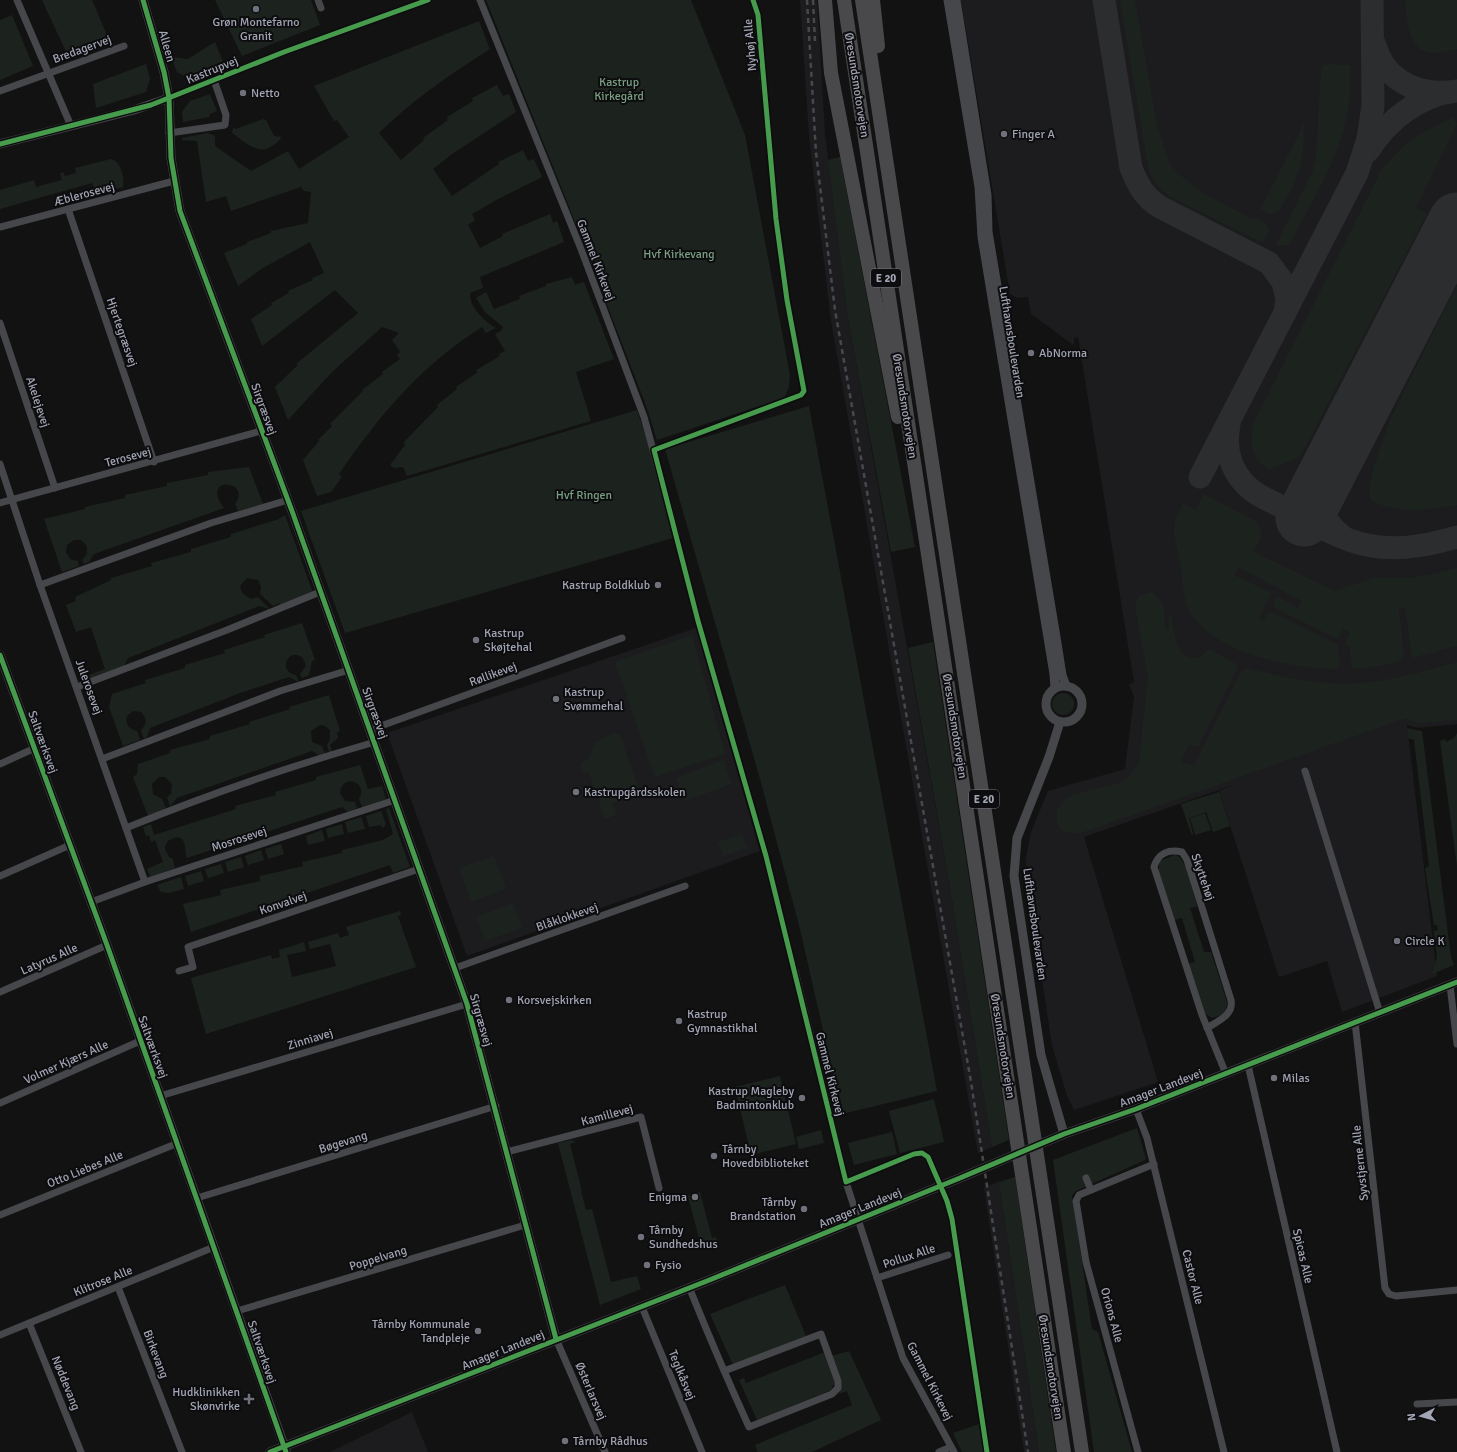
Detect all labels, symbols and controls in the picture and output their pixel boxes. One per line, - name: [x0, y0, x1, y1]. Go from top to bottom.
- marker: Grøn Montefarno Granit: [251, 4, 261, 14]
- place label: Grøn Montefarno Granit: [212, 15, 300, 44]
- street label: Nyhøj Alle: [741, 18, 760, 72]
- street label: Alleen: [155, 28, 178, 64]
- street label: Bredagervej: [51, 32, 114, 67]
- street label: Øresundsmotorvejen: [841, 32, 872, 139]
- street label: Kastrupvej: [184, 53, 240, 88]
- park label: Kastrup Kirkegård: [594, 75, 644, 104]
- place label: Netto: [251, 86, 280, 101]
- marker: Netto: [238, 88, 248, 98]
- place label: Finger A: [1012, 127, 1055, 142]
- marker: Finger A: [999, 129, 1009, 139]
- street label: Æblerosevej: [52, 179, 116, 210]
- street label: Gammel Kirkevej: [573, 217, 618, 303]
- park label: Hvf Kirkevang: [643, 247, 715, 262]
- road number: E 20: [871, 269, 901, 287]
- street label: Lufthavnsboulevarden: [995, 285, 1028, 399]
- street label: Hjertegræsvej: [103, 296, 140, 369]
- place label: AbNorma: [1039, 346, 1087, 361]
- marker: AbNorma: [1026, 348, 1036, 358]
- street label: Øresundsmotorvejen: [889, 353, 920, 460]
- street label: Akelejevej: [22, 375, 53, 429]
- street label: Sirgræsvej: [247, 381, 280, 437]
- street label: Terosevej: [103, 444, 153, 471]
- park label: Hvf Ringen: [556, 488, 612, 503]
- place label: Kastrup Boldklub: [562, 578, 650, 593]
- marker: Kastrup Boldklub: [653, 580, 663, 590]
- place label: Kastrup Skøjtehal: [484, 626, 533, 655]
- marker: Kastrup Skøjtehal: [471, 635, 481, 645]
- street label: Julerosevej: [72, 658, 105, 717]
- street label: Røllikevej: [467, 659, 519, 690]
- street label: Øresundsmotorvejen: [939, 673, 970, 780]
- street label: Sirgræsvej: [358, 685, 391, 741]
- place label: Kastrup Svømmehal: [564, 685, 624, 714]
- marker: Kastrup Svømmehal: [551, 694, 561, 704]
- street label: Saltværksvej: [24, 709, 61, 776]
- place label: Kastrupgårdsskolen: [584, 785, 686, 800]
- marker: Kastrupgårdsskolen: [571, 787, 581, 797]
- road number: E 20: [969, 790, 999, 808]
- street label: Mosrosevej: [210, 823, 269, 855]
- street label: Skyttehøj: [1187, 852, 1218, 903]
- street label: Lufthavnsboulevarden: [1019, 867, 1050, 981]
- street label: Konvalvej: [257, 888, 309, 919]
- street label: Blåklokkevej: [534, 900, 600, 935]
- place label: Circle K: [1405, 934, 1445, 949]
- marker: Circle K: [1392, 936, 1402, 946]
- street label: Latyrus Alle: [18, 940, 80, 979]
- street label: Sirgræsvej: [466, 992, 495, 1048]
- place label: Korsvejskirken: [517, 993, 592, 1008]
- street label: Øresundsmotorvejen: [987, 993, 1018, 1100]
- marker: Korsvejskirken: [504, 995, 514, 1005]
- place label: Kastrup Gymnastikhal: [687, 1007, 758, 1036]
- street label: Saltværksvej: [134, 1014, 171, 1081]
- marker: Kastrup Gymnastikhal: [674, 1016, 684, 1026]
- street label: Zinniavej: [286, 1025, 335, 1054]
- street label: Gammel Kirkevej: [812, 1030, 847, 1118]
- street label: Volmer Kjærs Alle: [22, 1037, 111, 1088]
- street label: Amager Landevej: [1117, 1066, 1205, 1111]
- place label: Milas: [1282, 1071, 1310, 1086]
- marker: Milas: [1269, 1073, 1279, 1083]
- place label: Kastrup Magleby Badmintonklub: [708, 1084, 794, 1113]
- marker: Kastrup Magleby Badmintonklub: [797, 1093, 807, 1103]
- street label: Kamillevej: [579, 1101, 635, 1130]
- street label: Syvstjerne Alle: [1349, 1124, 1372, 1202]
- street label: Bøgevang: [317, 1128, 369, 1157]
- place label: Tårnby Hovedbiblioteket: [722, 1142, 809, 1171]
- street label: Otto Liebes Alle: [45, 1147, 125, 1192]
- marker: Tårnby Hovedbiblioteket: [709, 1151, 719, 1161]
- street label: Amager Landevej: [817, 1185, 904, 1232]
- place label: Enigma: [648, 1190, 687, 1205]
- marker: Enigma: [690, 1192, 700, 1202]
- place label: Tårnby Brandstation: [730, 1195, 796, 1224]
- marker: Tårnby Brandstation: [799, 1204, 809, 1214]
- place label: Tårnby Sundhedshus: [649, 1223, 718, 1252]
- street label: Spicas Alle: [1289, 1227, 1316, 1285]
- marker: Tårnby Sundhedshus: [636, 1232, 646, 1242]
- street label: Pollux Alle: [881, 1241, 937, 1272]
- street label: Poppelvang: [348, 1243, 409, 1274]
- street label: Castor Alle: [1178, 1248, 1207, 1306]
- place label: Fysio: [655, 1258, 681, 1273]
- marker: Fysio: [642, 1260, 652, 1270]
- street label: Klitrose Alle: [71, 1263, 135, 1300]
- street label: Orions Alle: [1097, 1286, 1126, 1344]
- street label: Øresundsmotorvejen: [1035, 1314, 1066, 1421]
- place label: Tårnby Kommunale Tandpleje: [372, 1317, 470, 1346]
- street label: Saltværksvej: [244, 1319, 279, 1386]
- marker: Tårnby Kommunale Tandpleje: [473, 1326, 483, 1336]
- street label: Amager Landevej: [460, 1327, 547, 1374]
- street label: Birkevang: [139, 1328, 172, 1381]
- street label: Gammel Kirkevej: [903, 1339, 956, 1423]
- street label: Teglkåsvej: [665, 1348, 698, 1402]
- street label: Nøddevang: [48, 1354, 83, 1413]
- street label: Østerlarsvej: [572, 1360, 609, 1422]
- place label: Hudklinikken Skønvirke: [172, 1385, 240, 1414]
- marker: Hudklinikken Skønvirke: [243, 1393, 255, 1405]
- north arrow: [1401, 1396, 1441, 1436]
- text: N: [1405, 1413, 1418, 1421]
- place label: Tårnby Rådhus: [573, 1434, 648, 1449]
- marker: Tårnby Rådhus: [560, 1436, 570, 1446]

